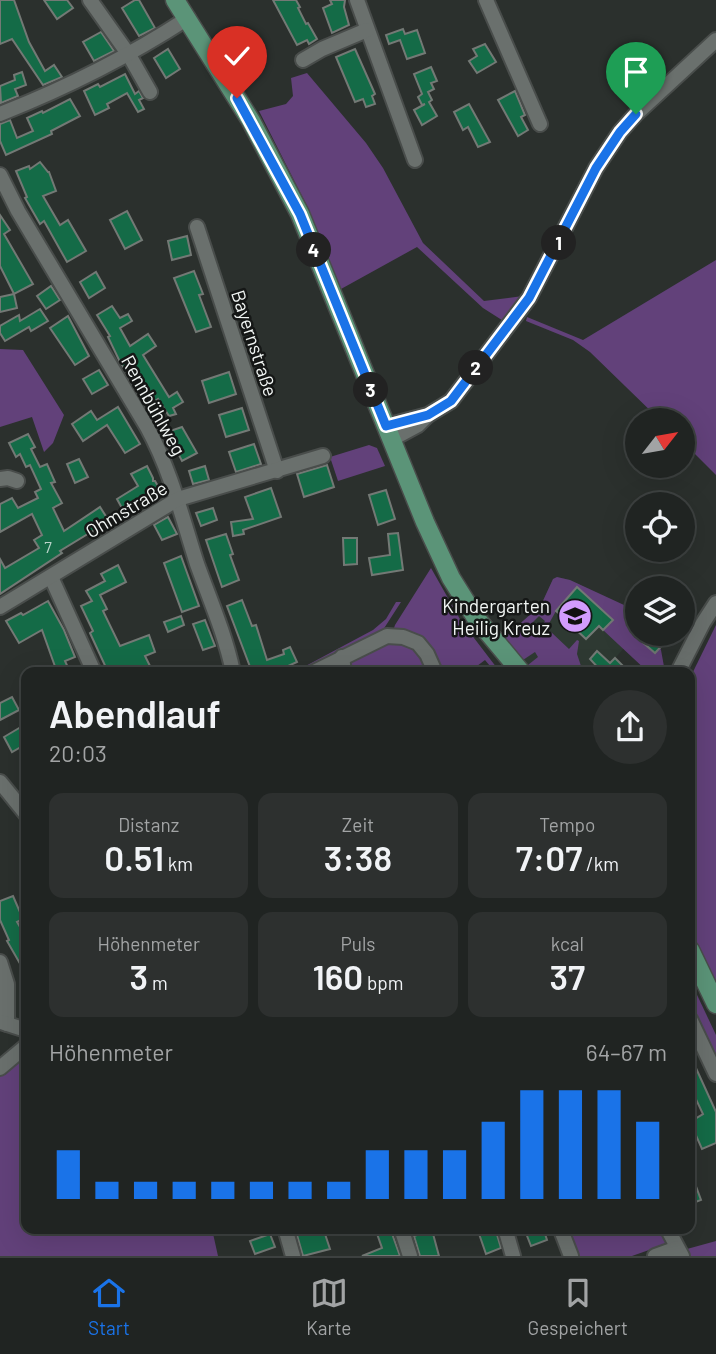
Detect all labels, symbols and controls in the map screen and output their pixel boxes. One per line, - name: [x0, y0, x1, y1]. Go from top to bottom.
- pin: [207, 26, 267, 98]
- icon: check: [218, 37, 256, 75]
- pin: [606, 42, 666, 114]
- icon: arrive: [617, 53, 655, 91]
- pin: 1: [542, 226, 576, 260]
- text: 1: [555, 231, 562, 254]
- pin: 4: [296, 232, 332, 268]
- text: 4: [308, 238, 319, 261]
- street label: Bayernstraße: [227, 287, 283, 399]
- pin: 2: [458, 350, 494, 386]
- street label: Rennbühlweg: [117, 351, 191, 459]
- text: 2: [470, 356, 481, 379]
- pin: 3: [354, 372, 388, 408]
- text: 3: [365, 378, 376, 401]
- north arrow: [625, 408, 695, 478]
- map controls: [625, 408, 695, 646]
- street label: Ohmstraße: [81, 476, 171, 542]
- button: locate: [625, 492, 695, 562]
- house number: 7: [44, 537, 52, 556]
- button: layers: [625, 576, 695, 646]
- place label: Kindergarten Heilig Kreuz: [442, 594, 550, 639]
- school or university icon: Kindergarten Heilig Kreuz: [556, 597, 594, 635]
- text: Abendlauf: [49, 690, 221, 736]
- button: share: [593, 690, 667, 764]
- text: 20:03: [49, 739, 107, 767]
- text: Distanz: [118, 813, 179, 836]
- text: Zeit: [342, 813, 374, 836]
- text: Tempo: [539, 813, 595, 836]
- text: 0.51: [104, 836, 164, 878]
- text: 3:38: [324, 836, 392, 878]
- text: 7:07: [516, 836, 582, 878]
- text: km: [164, 852, 193, 875]
- text: /km: [582, 852, 619, 875]
- text: Höhenmeter: [97, 932, 200, 955]
- text: Puls: [341, 932, 375, 955]
- text: kcal: [551, 932, 584, 955]
- text: 3: [130, 955, 148, 997]
- text: 160: [312, 955, 363, 997]
- text: 37: [549, 955, 585, 997]
- text: m: [148, 971, 168, 994]
- text: bpm: [363, 971, 404, 994]
- text: Höhenmeter: [49, 1038, 173, 1066]
- text: 64–67 m: [586, 1038, 667, 1066]
- tab: Start: [88, 1274, 130, 1339]
- tab: Karte: [306, 1274, 351, 1339]
- tab: Gespeichert: [528, 1274, 628, 1339]

